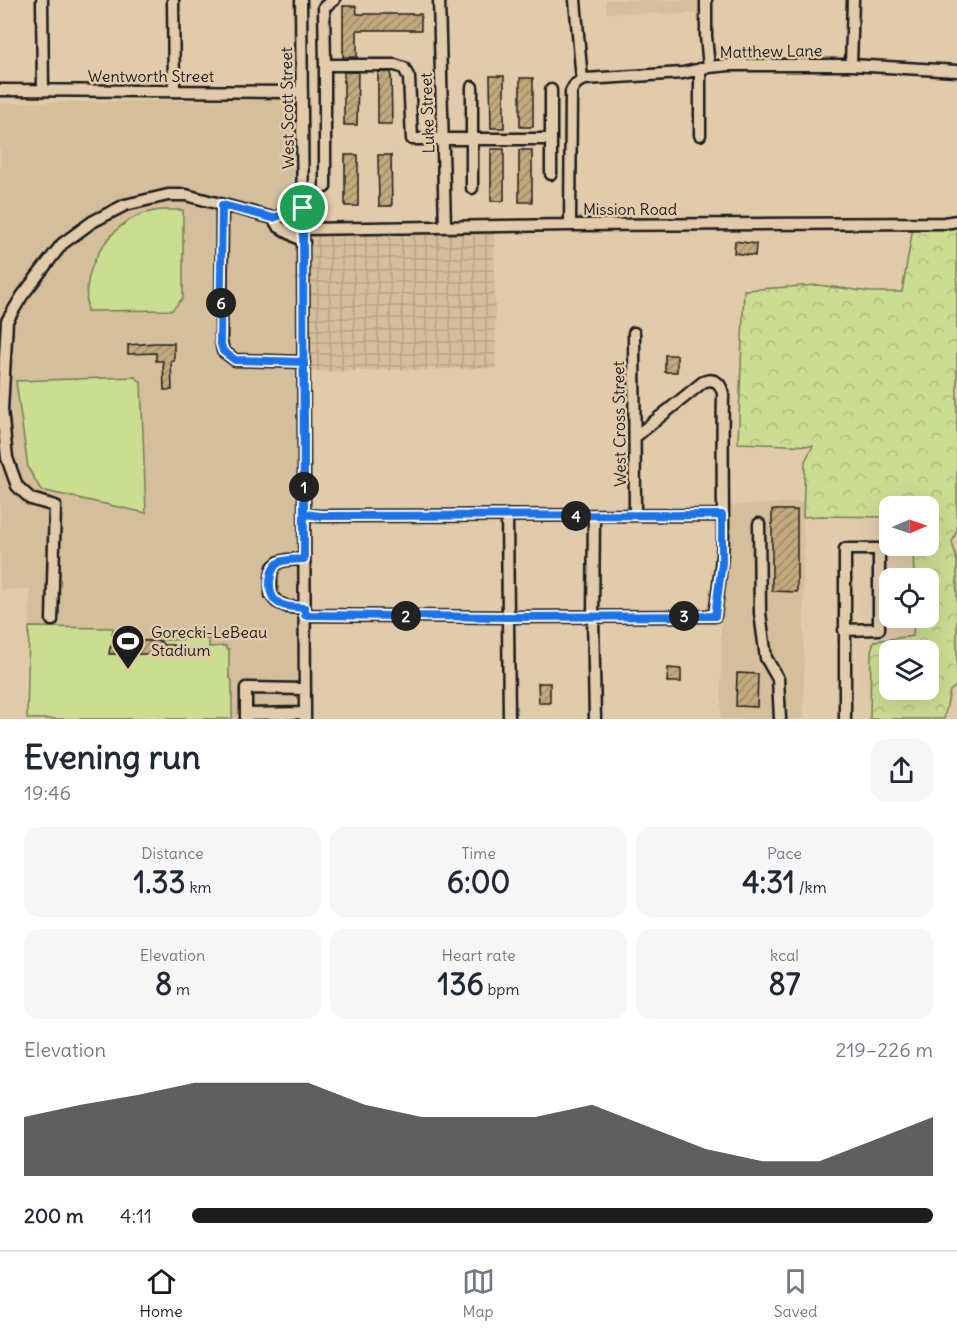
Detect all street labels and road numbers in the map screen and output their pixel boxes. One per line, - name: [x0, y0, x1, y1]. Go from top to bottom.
- street label: Matthew Lane: [720, 40, 822, 62]
- street label: West Scott Street: [276, 46, 298, 169]
- street label: Wentworth Street: [88, 66, 215, 86]
- street label: Luke Street: [416, 72, 438, 154]
- street label: Mission Road: [583, 199, 677, 219]
- street label: West Cross Street: [608, 360, 630, 487]

